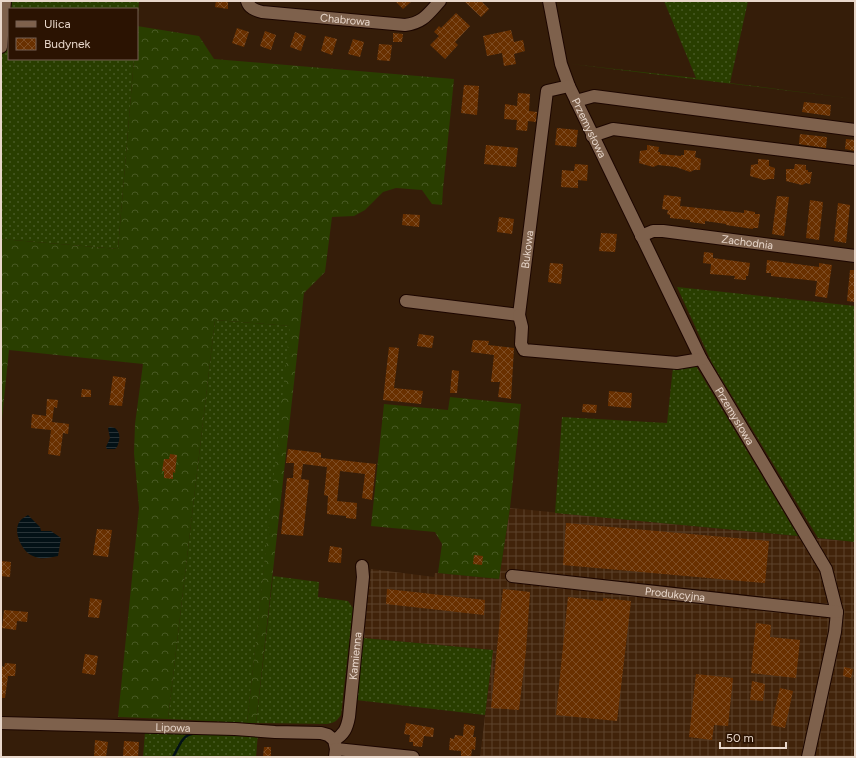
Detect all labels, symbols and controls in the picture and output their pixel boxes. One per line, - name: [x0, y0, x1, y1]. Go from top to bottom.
- legend: [8, 8, 138, 60]
- street label: Chabrowa: [320, 11, 371, 29]
- text: Ulica: [44, 17, 71, 31]
- text: Budynek: [44, 37, 91, 51]
- street label: Przemysłowa: [569, 96, 609, 160]
- street label: Bukowa: [519, 230, 537, 269]
- street label: Zachodnia: [721, 233, 774, 252]
- street label: Przemysłowa: [712, 385, 757, 447]
- street label: Produkcyjna: [644, 585, 706, 604]
- street label: Kamienna: [347, 631, 364, 681]
- street label: Lipowa: [155, 721, 191, 735]
- scale bar: [720, 724, 786, 750]
- text: 50 m: [726, 731, 754, 745]

